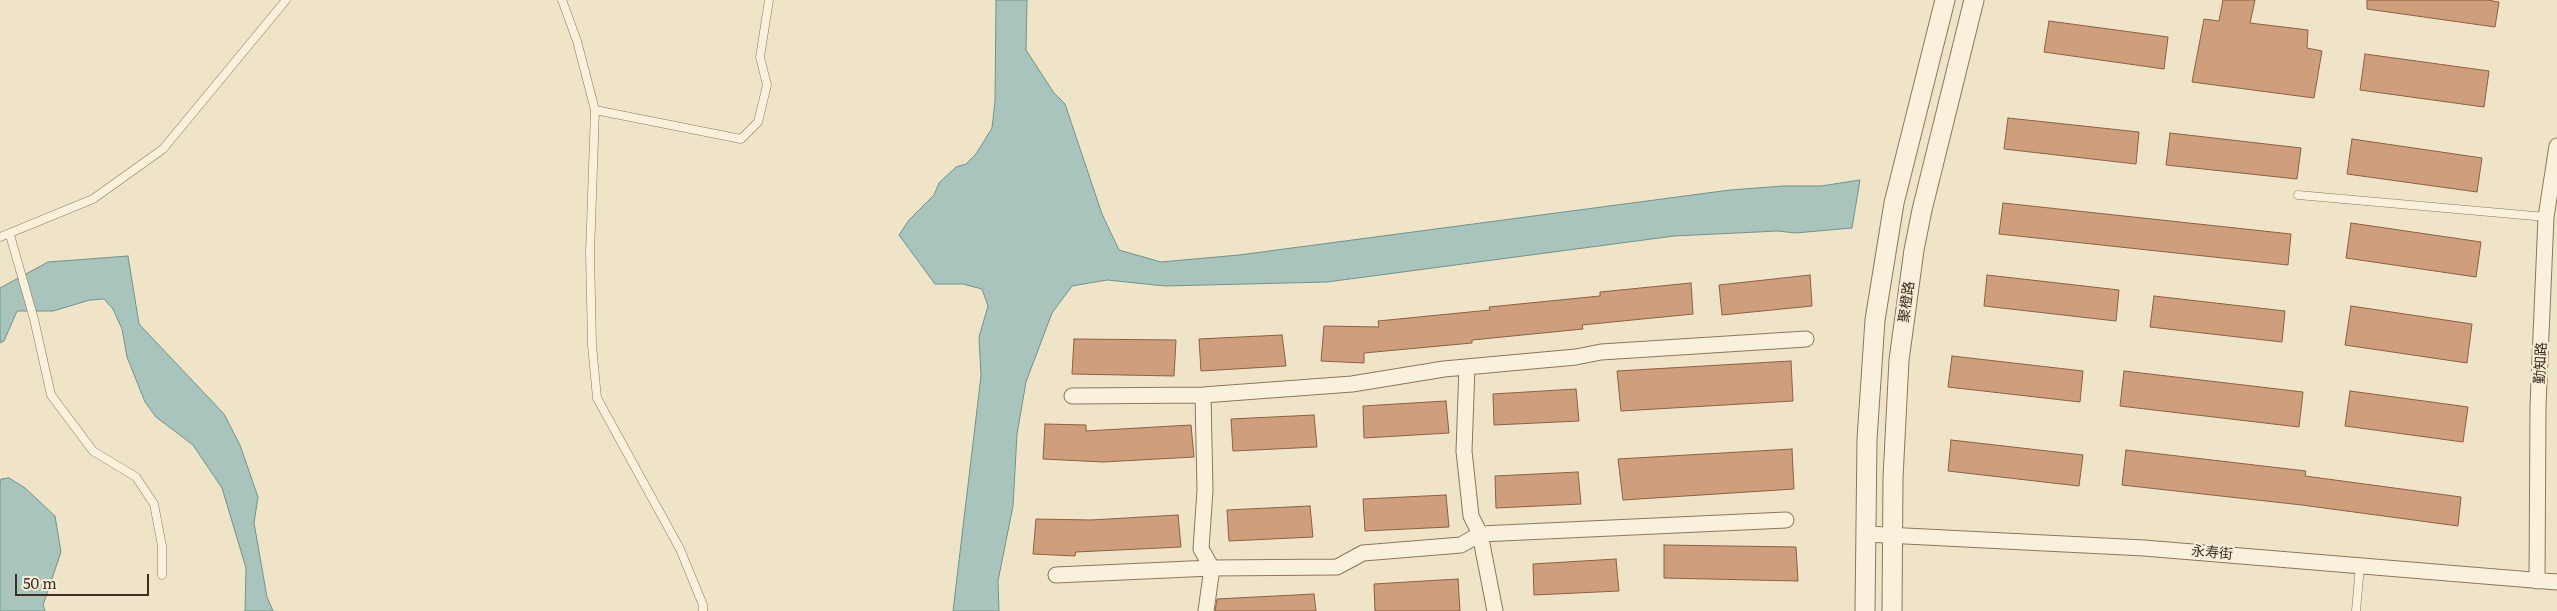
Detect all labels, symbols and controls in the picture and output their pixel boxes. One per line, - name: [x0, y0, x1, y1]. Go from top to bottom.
- street label: 聚橙路: [1896, 280, 1918, 324]
- street label: 勤知路: [2532, 342, 2550, 384]
- street label: 永寿街: [2190, 543, 2234, 563]
- scale bar: [18, 564, 151, 596]
- text: 50 m: [23, 571, 57, 594]

